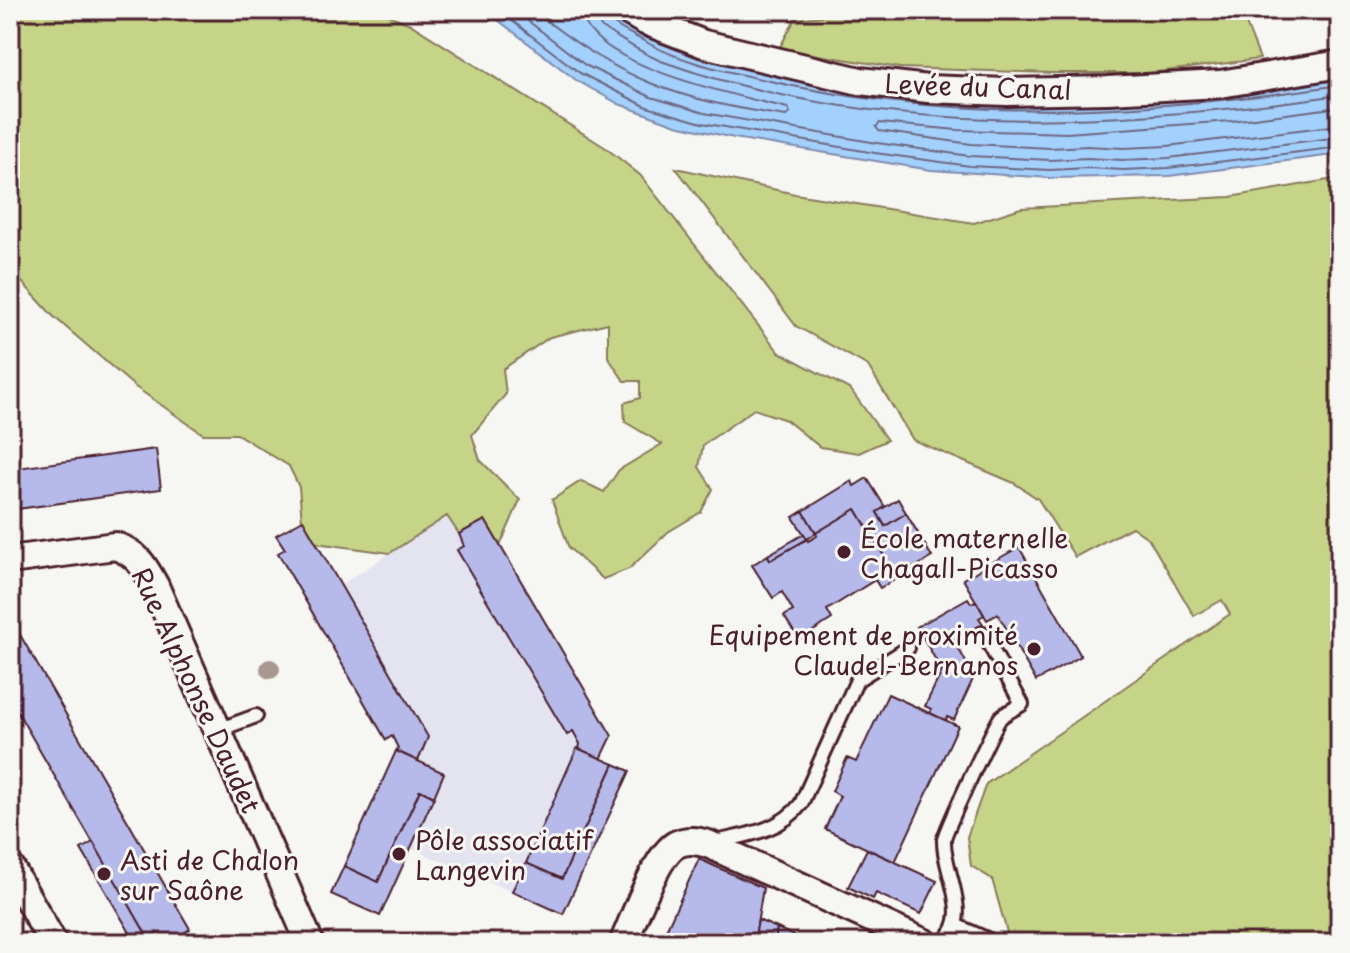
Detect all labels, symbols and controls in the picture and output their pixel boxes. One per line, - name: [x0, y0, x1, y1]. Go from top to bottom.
- street label: Levée du Canal: [884, 63, 1072, 109]
- place label: École maternelle Chagall-Picasso: [860, 518, 1068, 587]
- marker: École maternelle Chagall-Picasso: [835, 543, 853, 561]
- street label: Rue Alphonse Daudet: [123, 561, 271, 819]
- place label: Equipement de proximité Claudel-Bernanos: [709, 615, 1018, 684]
- marker: Equipement de proximité Claudel-Bernanos: [1025, 640, 1043, 658]
- place label: Pôle associatif Langevin: [415, 820, 595, 889]
- place label: Asti de Chalon sur Saône: [120, 840, 299, 909]
- marker: Pôle associatif Langevin: [390, 845, 408, 863]
- marker: Asti de Chalon sur Saône: [95, 865, 113, 883]

